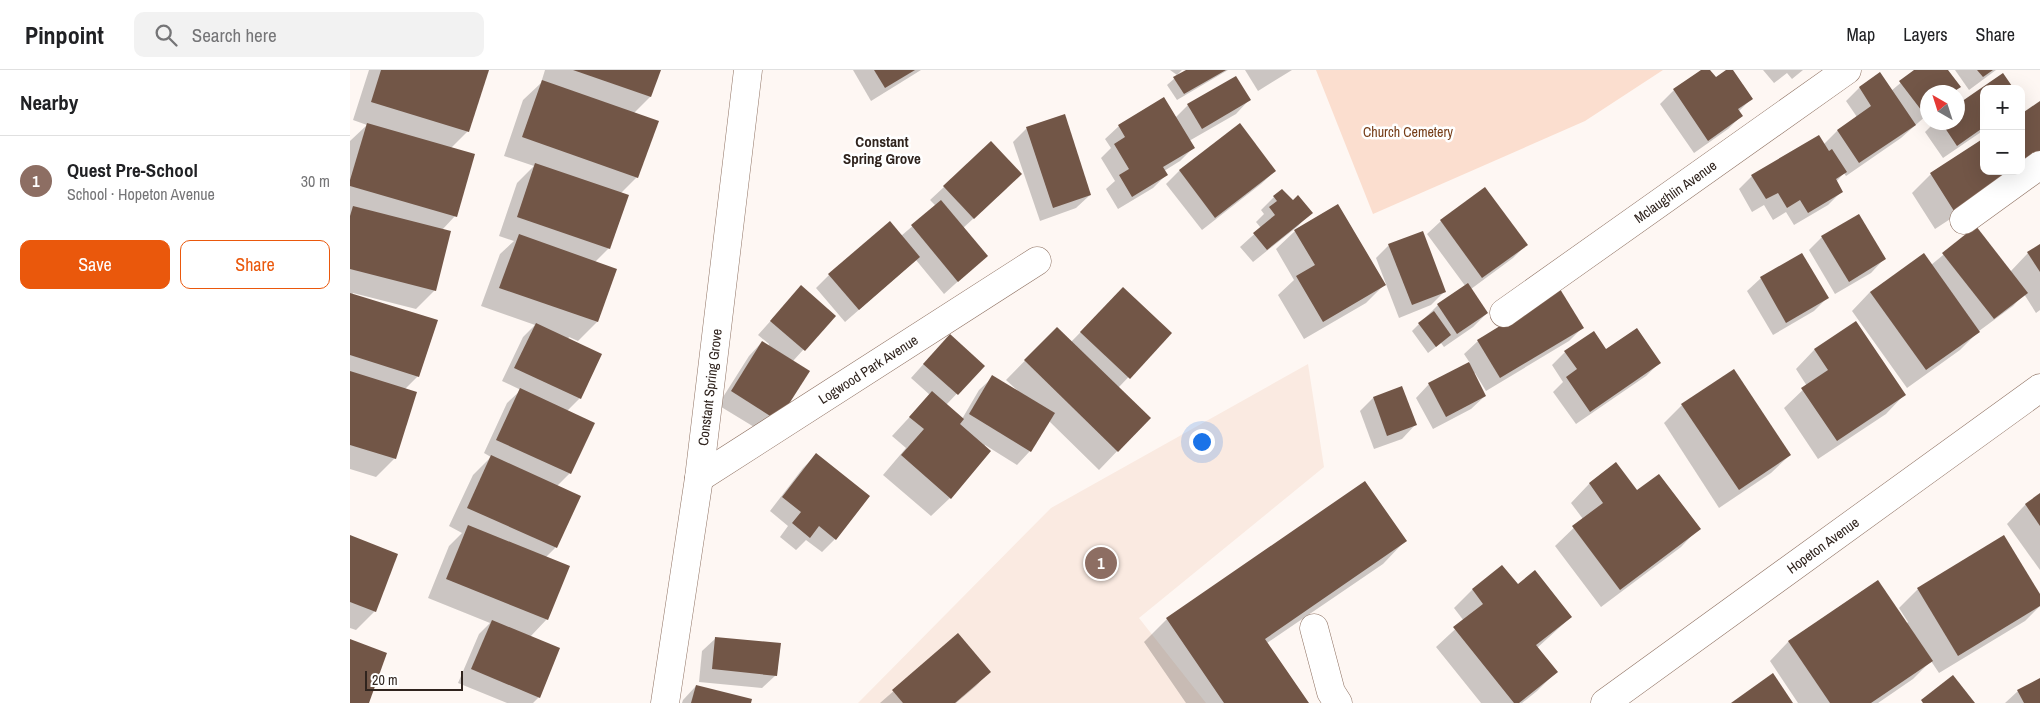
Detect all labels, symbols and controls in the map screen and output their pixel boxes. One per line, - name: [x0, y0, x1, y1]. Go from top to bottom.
- search box: [134, 12, 484, 57]
- text: Pinpoint: [25, 19, 104, 51]
- icon: search: [152, 21, 180, 49]
- text: Search here: [192, 22, 277, 48]
- text: Map: [1847, 22, 1875, 47]
- text: Layers: [1903, 22, 1948, 47]
- text: Share: [1976, 22, 2015, 47]
- north arrow: [1920, 85, 1965, 130]
- map controls: [1980, 85, 2025, 175]
- button: +: [1980, 85, 2025, 130]
- text: Nearby: [20, 88, 78, 117]
- park label: Church Cemetery: [1363, 123, 1453, 141]
- button: −: [1980, 130, 2025, 175]
- district label: Constant Spring Grove: [843, 131, 921, 169]
- street label: Mclaughlin Avenue: [1631, 156, 1720, 227]
- text: Quest Pre-School: [67, 157, 198, 183]
- text: 1: [32, 170, 40, 192]
- text: 30 m: [301, 170, 330, 192]
- text: School · Hopeton Avenue: [67, 183, 215, 205]
- button: Save: [20, 240, 170, 289]
- button: Share: [180, 240, 330, 289]
- street label: Constant Spring Grove: [694, 328, 726, 447]
- street label: Logwood Park Avenue: [815, 331, 921, 408]
- your location: [1189, 429, 1215, 455]
- street label: Hopeton Avenue: [1783, 513, 1862, 577]
- pin: 1: [1085, 544, 1117, 582]
- scale bar: [365, 668, 462, 691]
- text: 20 m: [372, 671, 398, 689]

